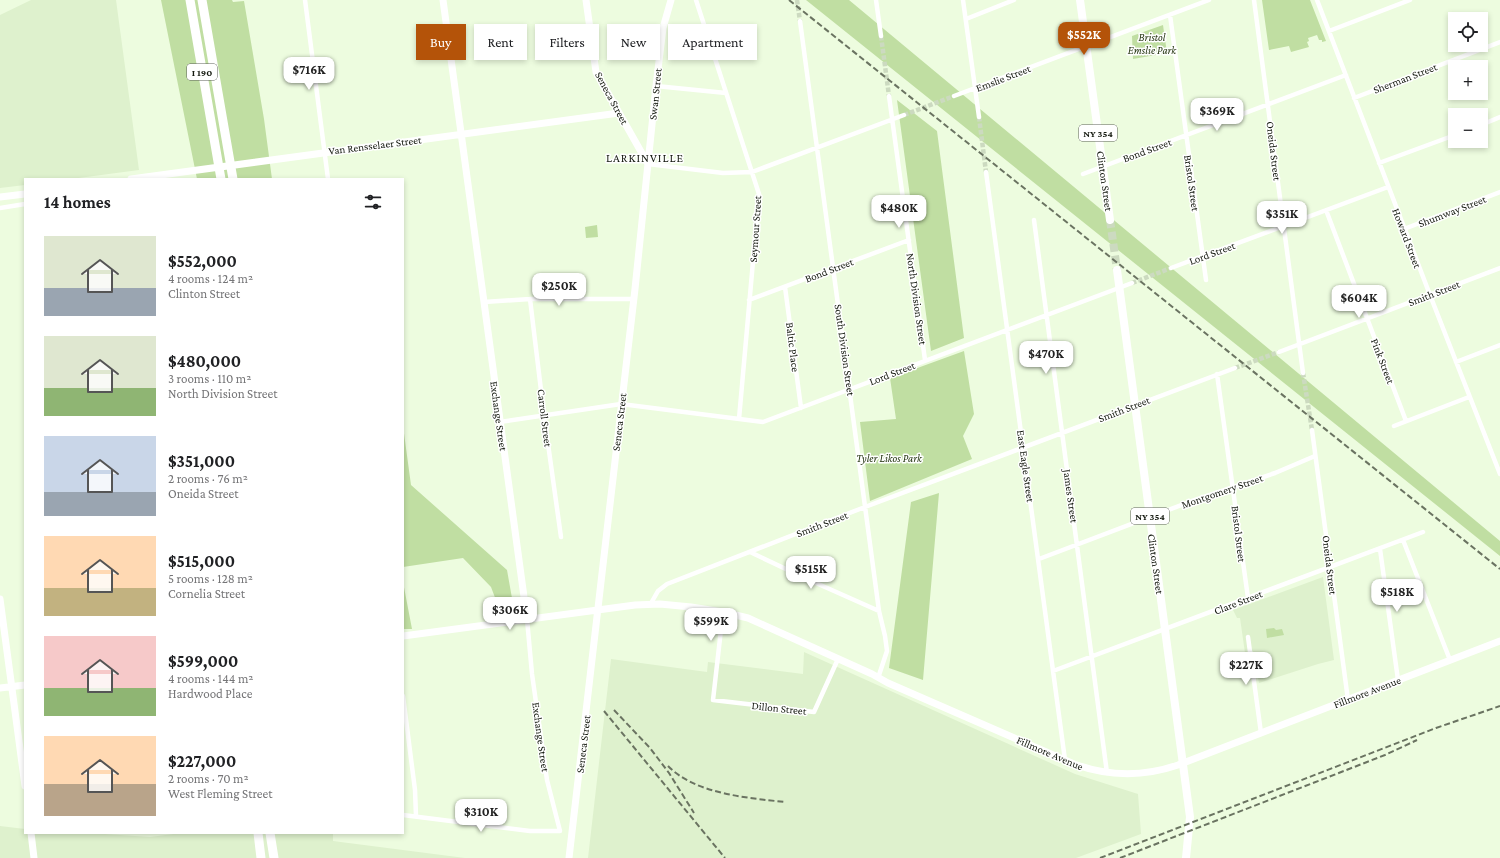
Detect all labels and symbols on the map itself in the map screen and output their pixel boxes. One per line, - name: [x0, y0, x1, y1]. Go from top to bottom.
- pin: $552K: [1056, 22, 1112, 56]
- park label: Bristol Emslie Park: [1128, 31, 1177, 56]
- pin: $716K: [281, 57, 337, 91]
- street label: Sherman Street: [1371, 60, 1439, 96]
- street label: Emslie Street: [974, 62, 1032, 94]
- road number: I 190: [187, 64, 217, 80]
- street label: Swan Street: [646, 67, 664, 120]
- street label: Seneca Street: [593, 69, 631, 127]
- pin: $369K: [1189, 98, 1245, 132]
- street label: Oneida Street: [1264, 121, 1284, 182]
- road number: NY 354: [1079, 125, 1117, 141]
- street label: Van Rensselaer Street: [328, 133, 423, 157]
- street label: Bond Street: [1121, 136, 1173, 164]
- street label: Clinton Street: [1095, 150, 1115, 212]
- district label: LARKINVILLE: [606, 151, 684, 165]
- street label: Bristol Street: [1182, 154, 1202, 212]
- street label: Shumway Street: [1416, 192, 1488, 230]
- street label: Seymour Street: [747, 195, 764, 263]
- pin: $480K: [871, 195, 927, 229]
- pin: $351K: [1254, 201, 1310, 235]
- street label: Howard Street: [1390, 206, 1424, 270]
- street label: Lord Street: [1187, 239, 1237, 267]
- street label: North Division Street: [905, 252, 929, 346]
- street label: Bond Street: [803, 255, 855, 285]
- pin: $250K: [531, 273, 587, 307]
- street label: Smith Street: [1407, 278, 1462, 308]
- pin: $604K: [1331, 285, 1387, 319]
- street label: South Division Street: [833, 303, 857, 397]
- street label: Baltic Place: [784, 321, 802, 373]
- street label: Pink Street: [1369, 337, 1397, 386]
- pin: $470K: [1018, 341, 1074, 375]
- street label: Lord Street: [867, 359, 917, 387]
- street label: Exchange Street: [487, 380, 510, 452]
- street label: Carroll Street: [535, 388, 555, 448]
- street label: Seneca Street: [609, 392, 629, 452]
- street label: Smith Street: [1097, 394, 1152, 424]
- street label: East Eagle Street: [1014, 429, 1037, 503]
- park label: Tyler Likos Park: [856, 452, 923, 465]
- street label: James Street: [1060, 467, 1081, 524]
- street label: Montgomery Street: [1180, 471, 1265, 512]
- street label: Bristol Street: [1230, 505, 1248, 563]
- road number: NY 354: [1131, 508, 1169, 524]
- street label: Smith Street: [795, 509, 850, 539]
- street label: Clinton Street: [1146, 533, 1166, 595]
- street label: Oneida Street: [1320, 535, 1340, 596]
- pin: $515K: [783, 556, 839, 590]
- pin: $518K: [1369, 579, 1425, 613]
- street label: Clare Street: [1212, 587, 1264, 617]
- pin: $306K: [482, 597, 538, 631]
- pin: $599K: [683, 608, 739, 642]
- pin: $227K: [1218, 652, 1274, 686]
- street label: Fillmore Avenue: [1332, 674, 1403, 710]
- street label: Dillon Street: [751, 699, 807, 717]
- street label: Exchange Street: [529, 701, 552, 773]
- street label: Seneca Street: [573, 714, 593, 774]
- street label: Fillmore Avenue: [1015, 734, 1085, 773]
- pin: $310K: [453, 799, 509, 833]

